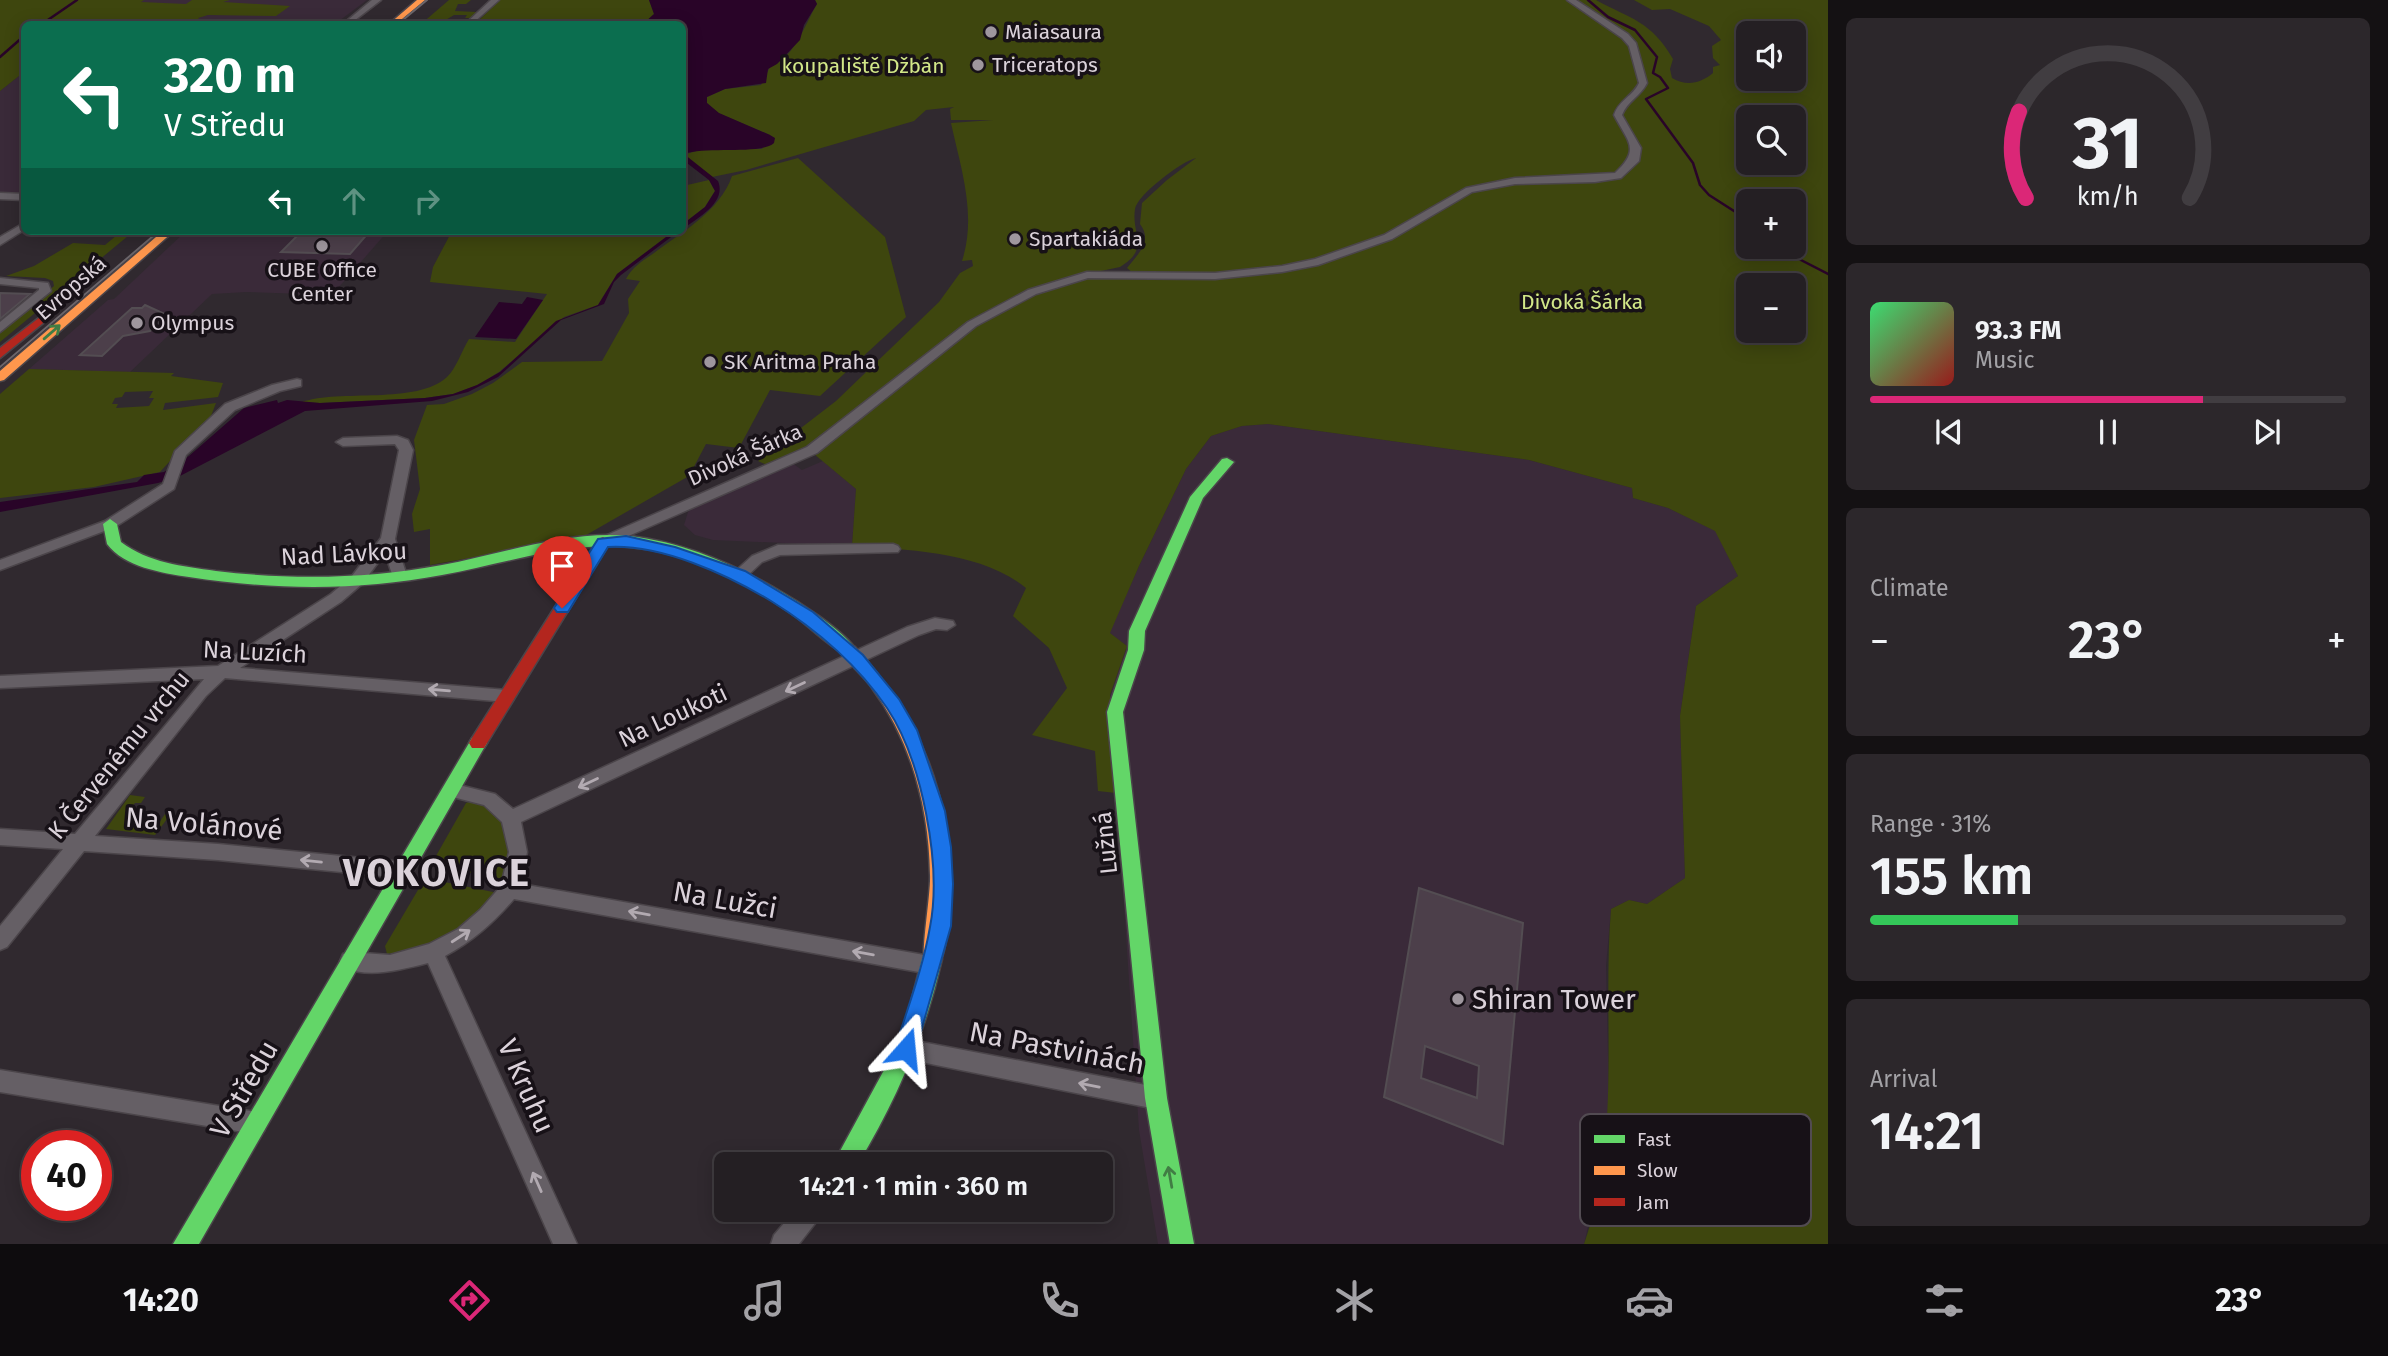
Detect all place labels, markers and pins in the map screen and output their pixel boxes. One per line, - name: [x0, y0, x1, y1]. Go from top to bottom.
- place label: Maiasaura: [1005, 19, 1102, 45]
- marker: Maiasaura: [983, 24, 999, 40]
- place label: Triceratops: [992, 52, 1098, 78]
- marker: Triceratops: [970, 57, 986, 73]
- place label: Spartakiáda: [1029, 226, 1143, 252]
- marker: Spartakiáda: [1007, 231, 1023, 247]
- marker: CUBE Office Center: [314, 238, 330, 254]
- place label: CUBE Office Center: [267, 257, 377, 307]
- place label: Olympus: [151, 310, 234, 336]
- marker: Olympus: [129, 315, 145, 331]
- place label: SK Aritma Praha: [724, 349, 876, 375]
- marker: SK Aritma Praha: [702, 354, 718, 370]
- pin: [532, 536, 592, 608]
- place label: Shiran Tower: [1472, 983, 1636, 1016]
- marker: Shiran Tower: [1450, 991, 1466, 1007]

